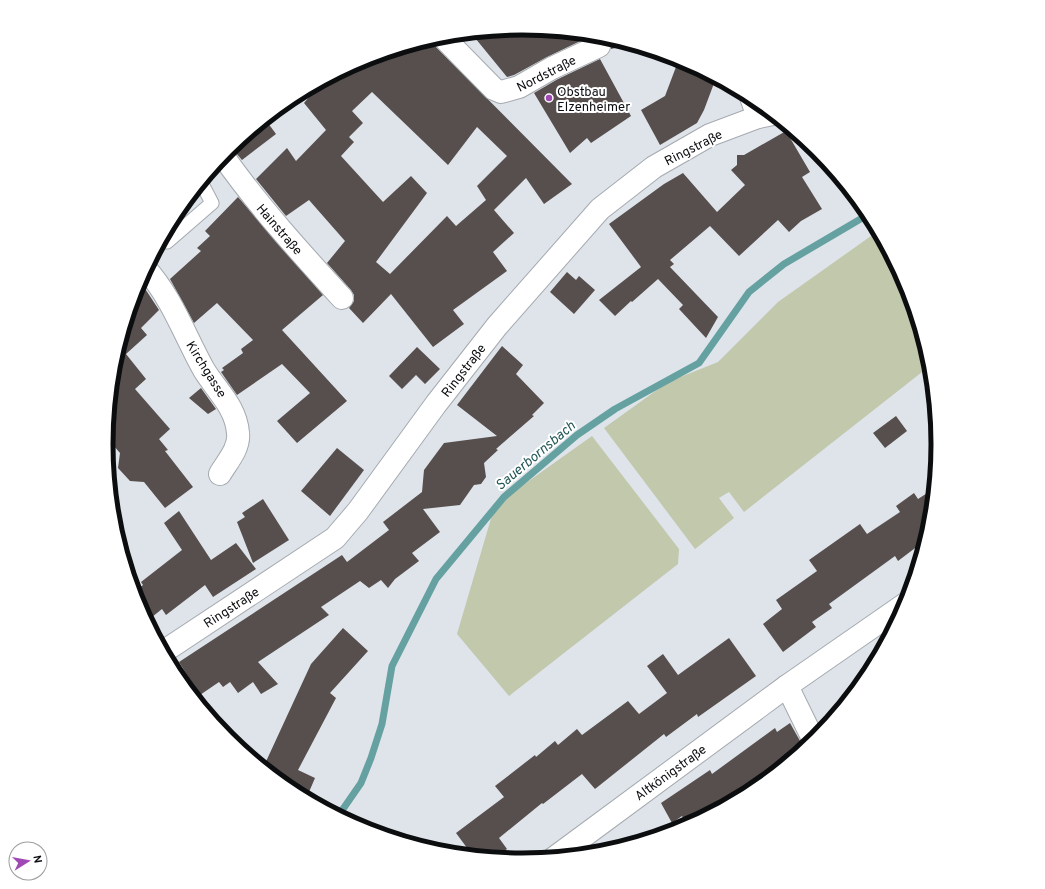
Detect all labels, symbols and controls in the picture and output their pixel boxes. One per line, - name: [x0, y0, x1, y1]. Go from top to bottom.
- street label: Nordstraße: [514, 53, 579, 97]
- place label: Obstbau Elzenheimer: [557, 85, 630, 116]
- marker: Obstbau Elzenheimer: [544, 93, 554, 103]
- street label: Ringstraße: [662, 127, 726, 170]
- street label: Hainstraße: [252, 202, 305, 259]
- street label: Kirchgasse: [182, 339, 229, 401]
- street label: Ringstraße: [439, 342, 490, 401]
- water label: Sauerbornsbach: [493, 418, 580, 494]
- street label: Ringstraße: [201, 585, 263, 633]
- street label: Altkönigstraße: [632, 742, 710, 805]
- north arrow: [8, 841, 48, 881]
- text: N: [29, 854, 44, 864]

